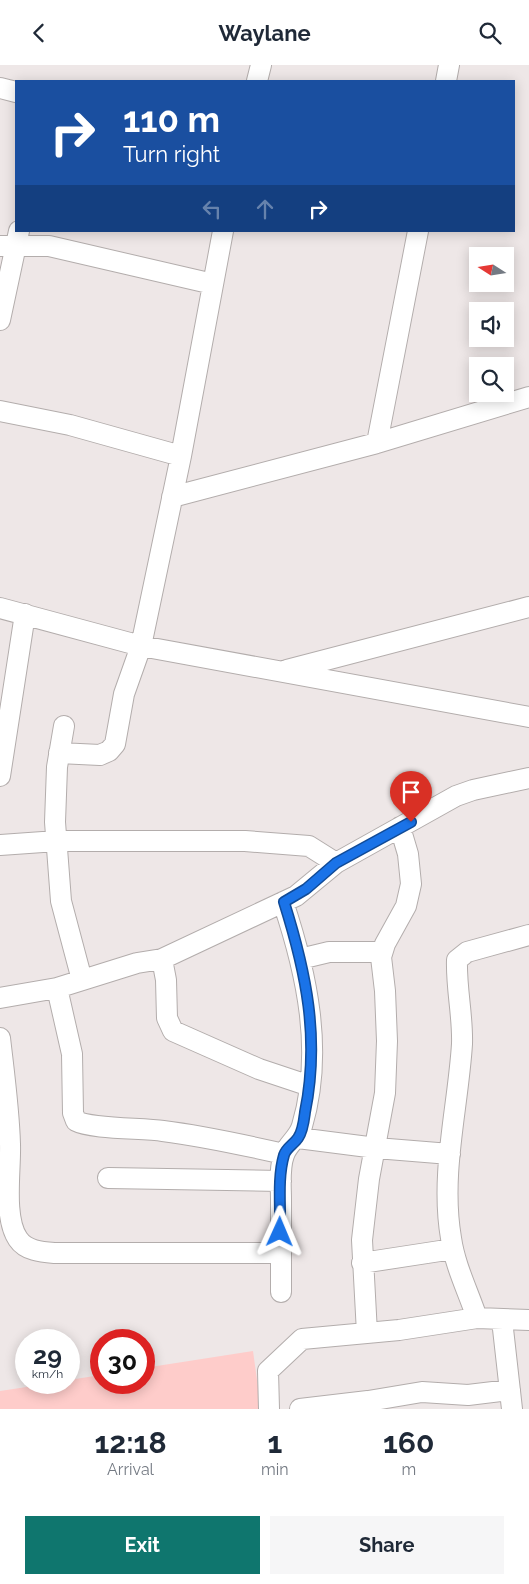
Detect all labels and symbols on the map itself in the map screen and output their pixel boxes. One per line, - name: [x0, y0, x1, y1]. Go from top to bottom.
- north arrow: [469, 247, 514, 293]
- pin: [390, 771, 432, 822]
- position arrow: [253, 1205, 305, 1257]
- speed limit sign: 30: [90, 1329, 155, 1394]

